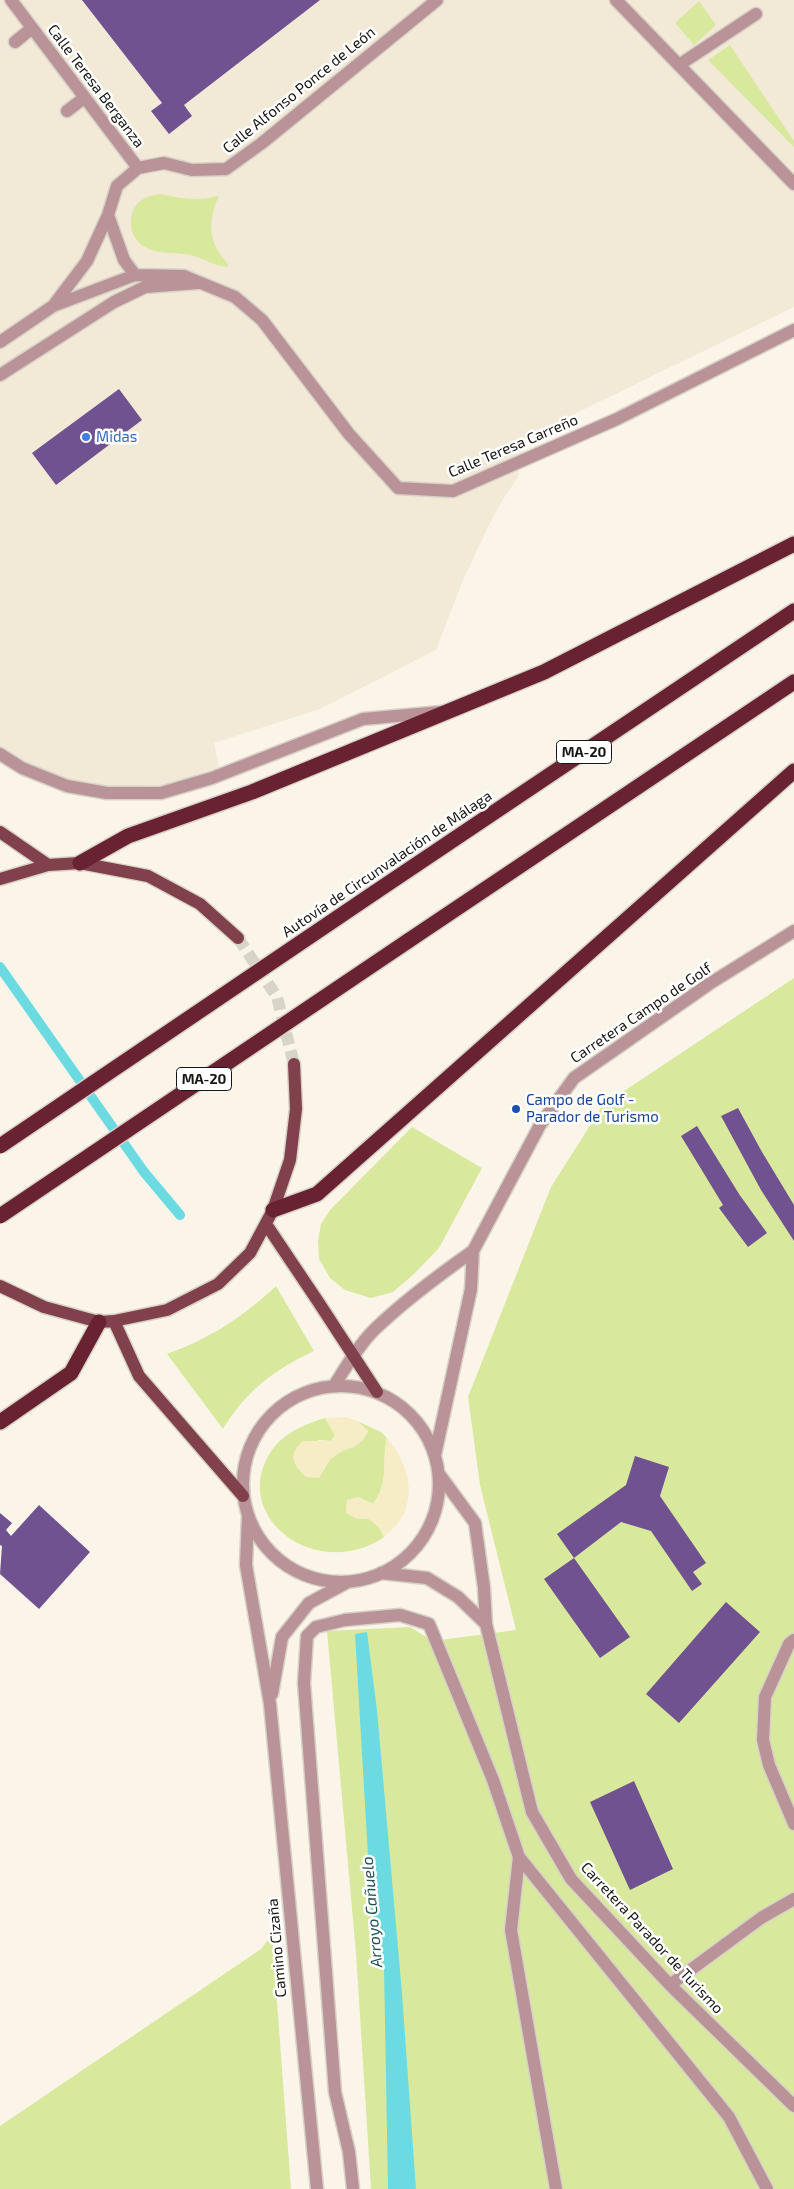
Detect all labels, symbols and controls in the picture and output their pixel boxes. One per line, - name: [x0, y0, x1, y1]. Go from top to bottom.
- street label: Calle Teresa Berganza: [44, 21, 148, 151]
- street label: Calle Alfonso Ponce de León: [219, 23, 379, 157]
- street label: Calle Teresa Carreño: [445, 411, 581, 481]
- place label: Midas: [96, 428, 137, 446]
- marker: Midas: [80, 431, 92, 443]
- road number: MA-20: [556, 740, 612, 764]
- street label: Autovía de Circunvalación de Málaga: [279, 787, 495, 941]
- street label: Carretera Campo de Golf: [567, 959, 715, 1067]
- road number: MA-20: [176, 1068, 232, 1090]
- place label: Campo de Golf - Parador de Turismo: [526, 1091, 659, 1126]
- marker: Campo de Golf - Parador de Turismo: [510, 1103, 522, 1115]
- water label: Arroyo Cañuelo: [358, 1856, 386, 1968]
- street label: Carretera Parador de Turismo: [577, 1858, 727, 2018]
- street label: Camino Cizaña: [264, 1898, 290, 1998]

